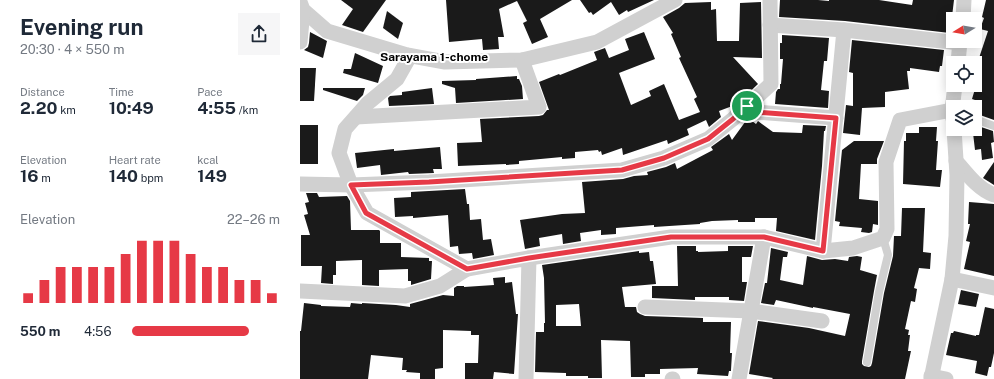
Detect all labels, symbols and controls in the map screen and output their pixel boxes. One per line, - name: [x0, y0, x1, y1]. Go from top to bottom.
- north arrow: [946, 12, 982, 48]
- map controls: [946, 12, 982, 136]
- button: share: [238, 13, 280, 55]
- text: Evening run: [20, 14, 144, 40]
- text: 20:30 · 4 × 550 m: [20, 42, 124, 57]
- district label: Sarayama 1-chome: [380, 50, 488, 64]
- button: locate: [946, 56, 982, 92]
- text: Distance: [20, 86, 65, 98]
- text: Time: [109, 86, 134, 98]
- text: Pace: [197, 86, 222, 98]
- pin: [730, 89, 764, 123]
- icon: arrive: [736, 95, 758, 117]
- text: 2.20: [20, 98, 57, 118]
- text: 10:49: [109, 98, 154, 118]
- text: 4:55: [197, 98, 236, 118]
- button: layers: [946, 100, 982, 136]
- text: km: [57, 104, 76, 116]
- text: /km: [236, 104, 258, 116]
- text: Elevation: [20, 154, 67, 166]
- text: Heart rate: [109, 154, 161, 166]
- text: kcal: [197, 154, 219, 166]
- text: 16: [20, 166, 39, 186]
- text: 140: [109, 166, 138, 186]
- text: 149: [197, 166, 227, 186]
- text: m: [39, 172, 51, 184]
- text: bpm: [138, 172, 163, 184]
- text: Elevation: [20, 212, 75, 227]
- text: 22–26 m: [227, 212, 280, 227]
- text: 550 m: [20, 324, 61, 339]
- text: 4:56: [84, 324, 112, 339]

